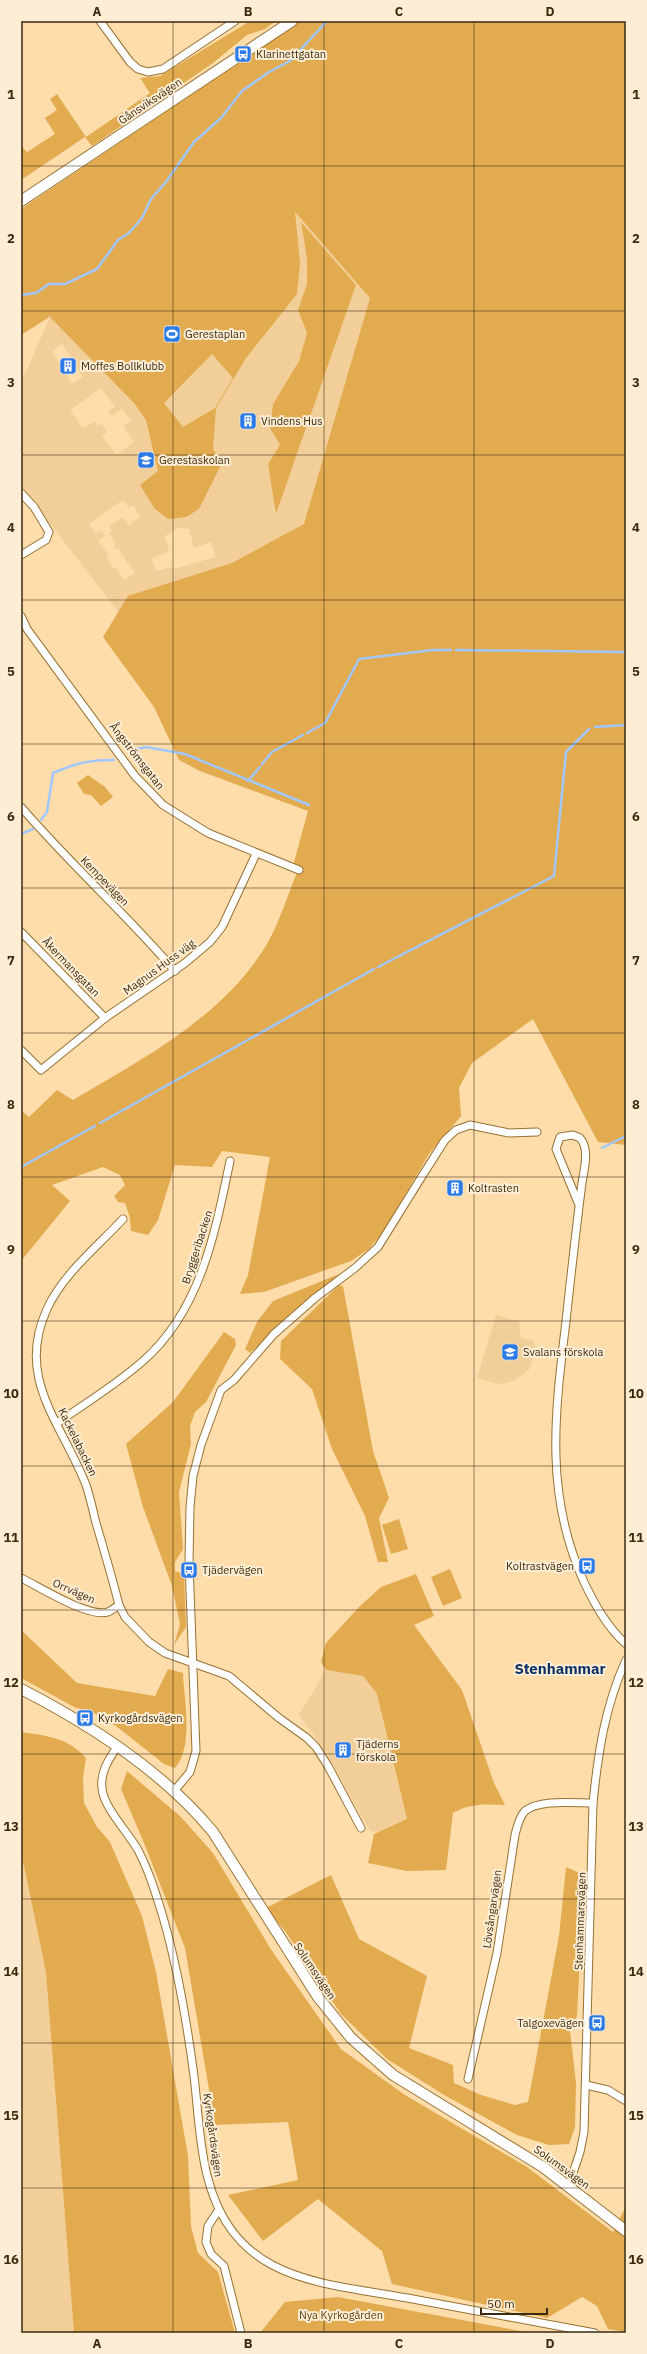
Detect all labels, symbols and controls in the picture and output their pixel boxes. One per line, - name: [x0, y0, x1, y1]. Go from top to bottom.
- text: A: [93, 3, 102, 20]
- text: B: [244, 3, 253, 20]
- text: C: [395, 3, 404, 20]
- text: D: [545, 3, 555, 20]
- bus stop icon: Klarinettgatan: [233, 44, 253, 64]
- place label: Klarinettgatan: [256, 47, 326, 61]
- street label: Gånsviksvägen: [116, 75, 184, 127]
- text: 1: [7, 86, 15, 103]
- text: 1: [632, 86, 640, 103]
- text: 2: [7, 230, 15, 247]
- text: 2: [632, 230, 640, 247]
- sports icon: Gerestaplan: [162, 324, 182, 344]
- place label: Gerestaplan: [185, 327, 245, 341]
- building icon: Moffes Bollklubb: [58, 356, 78, 376]
- place label: Moffes Bollklubb: [81, 359, 164, 373]
- text: 3: [7, 374, 15, 391]
- text: 3: [632, 374, 640, 391]
- building icon: Vindens Hus: [238, 411, 258, 431]
- place label: Vindens Hus: [261, 414, 323, 428]
- school or university icon: Gerestaskolan: [136, 450, 156, 470]
- place label: Gerestaskolan: [159, 453, 230, 467]
- text: 4: [7, 519, 15, 536]
- text: 4: [632, 519, 640, 536]
- text: 5: [7, 663, 15, 680]
- text: 5: [632, 663, 640, 680]
- street label: Ångströmsgatan: [107, 720, 167, 792]
- text: 6: [7, 808, 15, 825]
- text: 6: [632, 808, 640, 825]
- street label: Kempevägen: [78, 853, 132, 909]
- street label: Åkermansgatan: [39, 934, 103, 1000]
- street label: Magnus Huss väg: [120, 936, 198, 998]
- text: 7: [7, 952, 15, 969]
- text: 7: [632, 952, 640, 969]
- text: 8: [7, 1096, 15, 1113]
- text: 8: [632, 1096, 640, 1113]
- building icon: Koltrasten: [445, 1178, 465, 1198]
- place label: Koltrasten: [468, 1181, 519, 1195]
- street label: Bryggeribacken: [179, 1208, 215, 1286]
- text: 9: [7, 1241, 15, 1258]
- text: 9: [632, 1241, 640, 1258]
- school or university icon: Svalans förskola: [500, 1342, 520, 1362]
- place label: Svalans förskola: [523, 1345, 603, 1359]
- text: 10: [3, 1385, 19, 1402]
- text: 10: [628, 1385, 644, 1402]
- street label: Kackelabacken: [55, 1405, 101, 1479]
- text: 11: [3, 1529, 19, 1546]
- text: 11: [628, 1529, 644, 1546]
- bus stop icon: Koltrastvägen: [577, 1556, 597, 1576]
- place label: Koltrastvägen: [506, 1559, 574, 1573]
- bus stop icon: Tjädervägen: [179, 1560, 199, 1580]
- place label: Tjädervägen: [202, 1563, 263, 1577]
- street label: Orrvägen: [51, 1575, 97, 1607]
- district label: Stenhammar: [514, 1659, 606, 1678]
- text: 12: [3, 1674, 19, 1691]
- text: 12: [628, 1674, 644, 1691]
- bus stop icon: Kyrkogårdsvägen: [75, 1708, 95, 1728]
- place label: Kyrkogårdsvägen: [98, 1711, 183, 1725]
- place label: Tjäderns förskola: [356, 1737, 399, 1764]
- building icon: Tjäderns förskola: [333, 1740, 353, 1760]
- text: 13: [3, 1818, 19, 1835]
- text: 13: [628, 1818, 644, 1835]
- street label: Lövsångarvägen: [480, 1869, 504, 1949]
- street label: Stenhammarsvägen: [571, 1872, 589, 1970]
- street label: Solumsvägen: [291, 1940, 339, 2002]
- text: 14: [3, 1963, 19, 1980]
- text: 14: [628, 1963, 644, 1980]
- bus stop icon: Talgoxevägen: [587, 2013, 607, 2033]
- place label: Talgoxevägen: [517, 2016, 584, 2030]
- street label: Kyrkogårdsvägen: [200, 2092, 226, 2178]
- text: 15: [3, 2107, 19, 2124]
- text: 15: [628, 2107, 644, 2124]
- street label: Solumsvägen: [531, 2142, 593, 2192]
- text: 16: [3, 2251, 19, 2268]
- text: 16: [628, 2251, 644, 2268]
- scale bar: [481, 2290, 547, 2316]
- text: 50 m: [487, 2296, 515, 2311]
- park label: Nya Kyrkogården: [299, 2308, 383, 2322]
- text: A: [93, 2335, 102, 2352]
- text: B: [244, 2335, 253, 2352]
- text: C: [395, 2335, 404, 2352]
- text: D: [545, 2335, 555, 2352]

